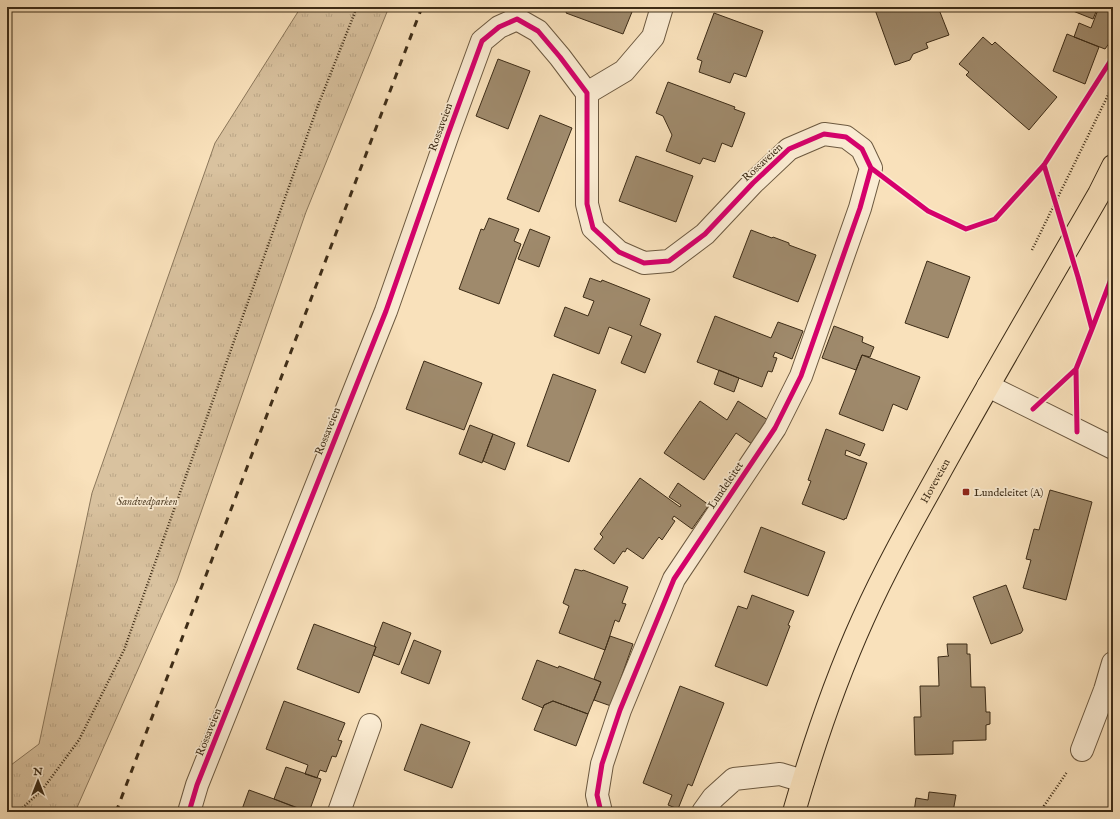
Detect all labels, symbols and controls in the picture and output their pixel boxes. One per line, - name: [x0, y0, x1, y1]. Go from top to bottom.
- street label: Rossaveien: [426, 101, 456, 153]
- street label: Rossaveien: [740, 140, 786, 185]
- street label: Rossaveien: [312, 405, 344, 457]
- street label: Hoveveien: [918, 456, 954, 506]
- street label: Lundeleitet: [705, 459, 747, 512]
- place label: Lundeleitet (A): [974, 486, 1043, 500]
- marker: Lundeleitet (A): [961, 487, 971, 497]
- park label: Sandvedparken: [116, 495, 178, 509]
- street label: Rossaveien: [193, 706, 225, 758]
- north arrow: [18, 761, 58, 801]
- text: N: [32, 765, 43, 779]

